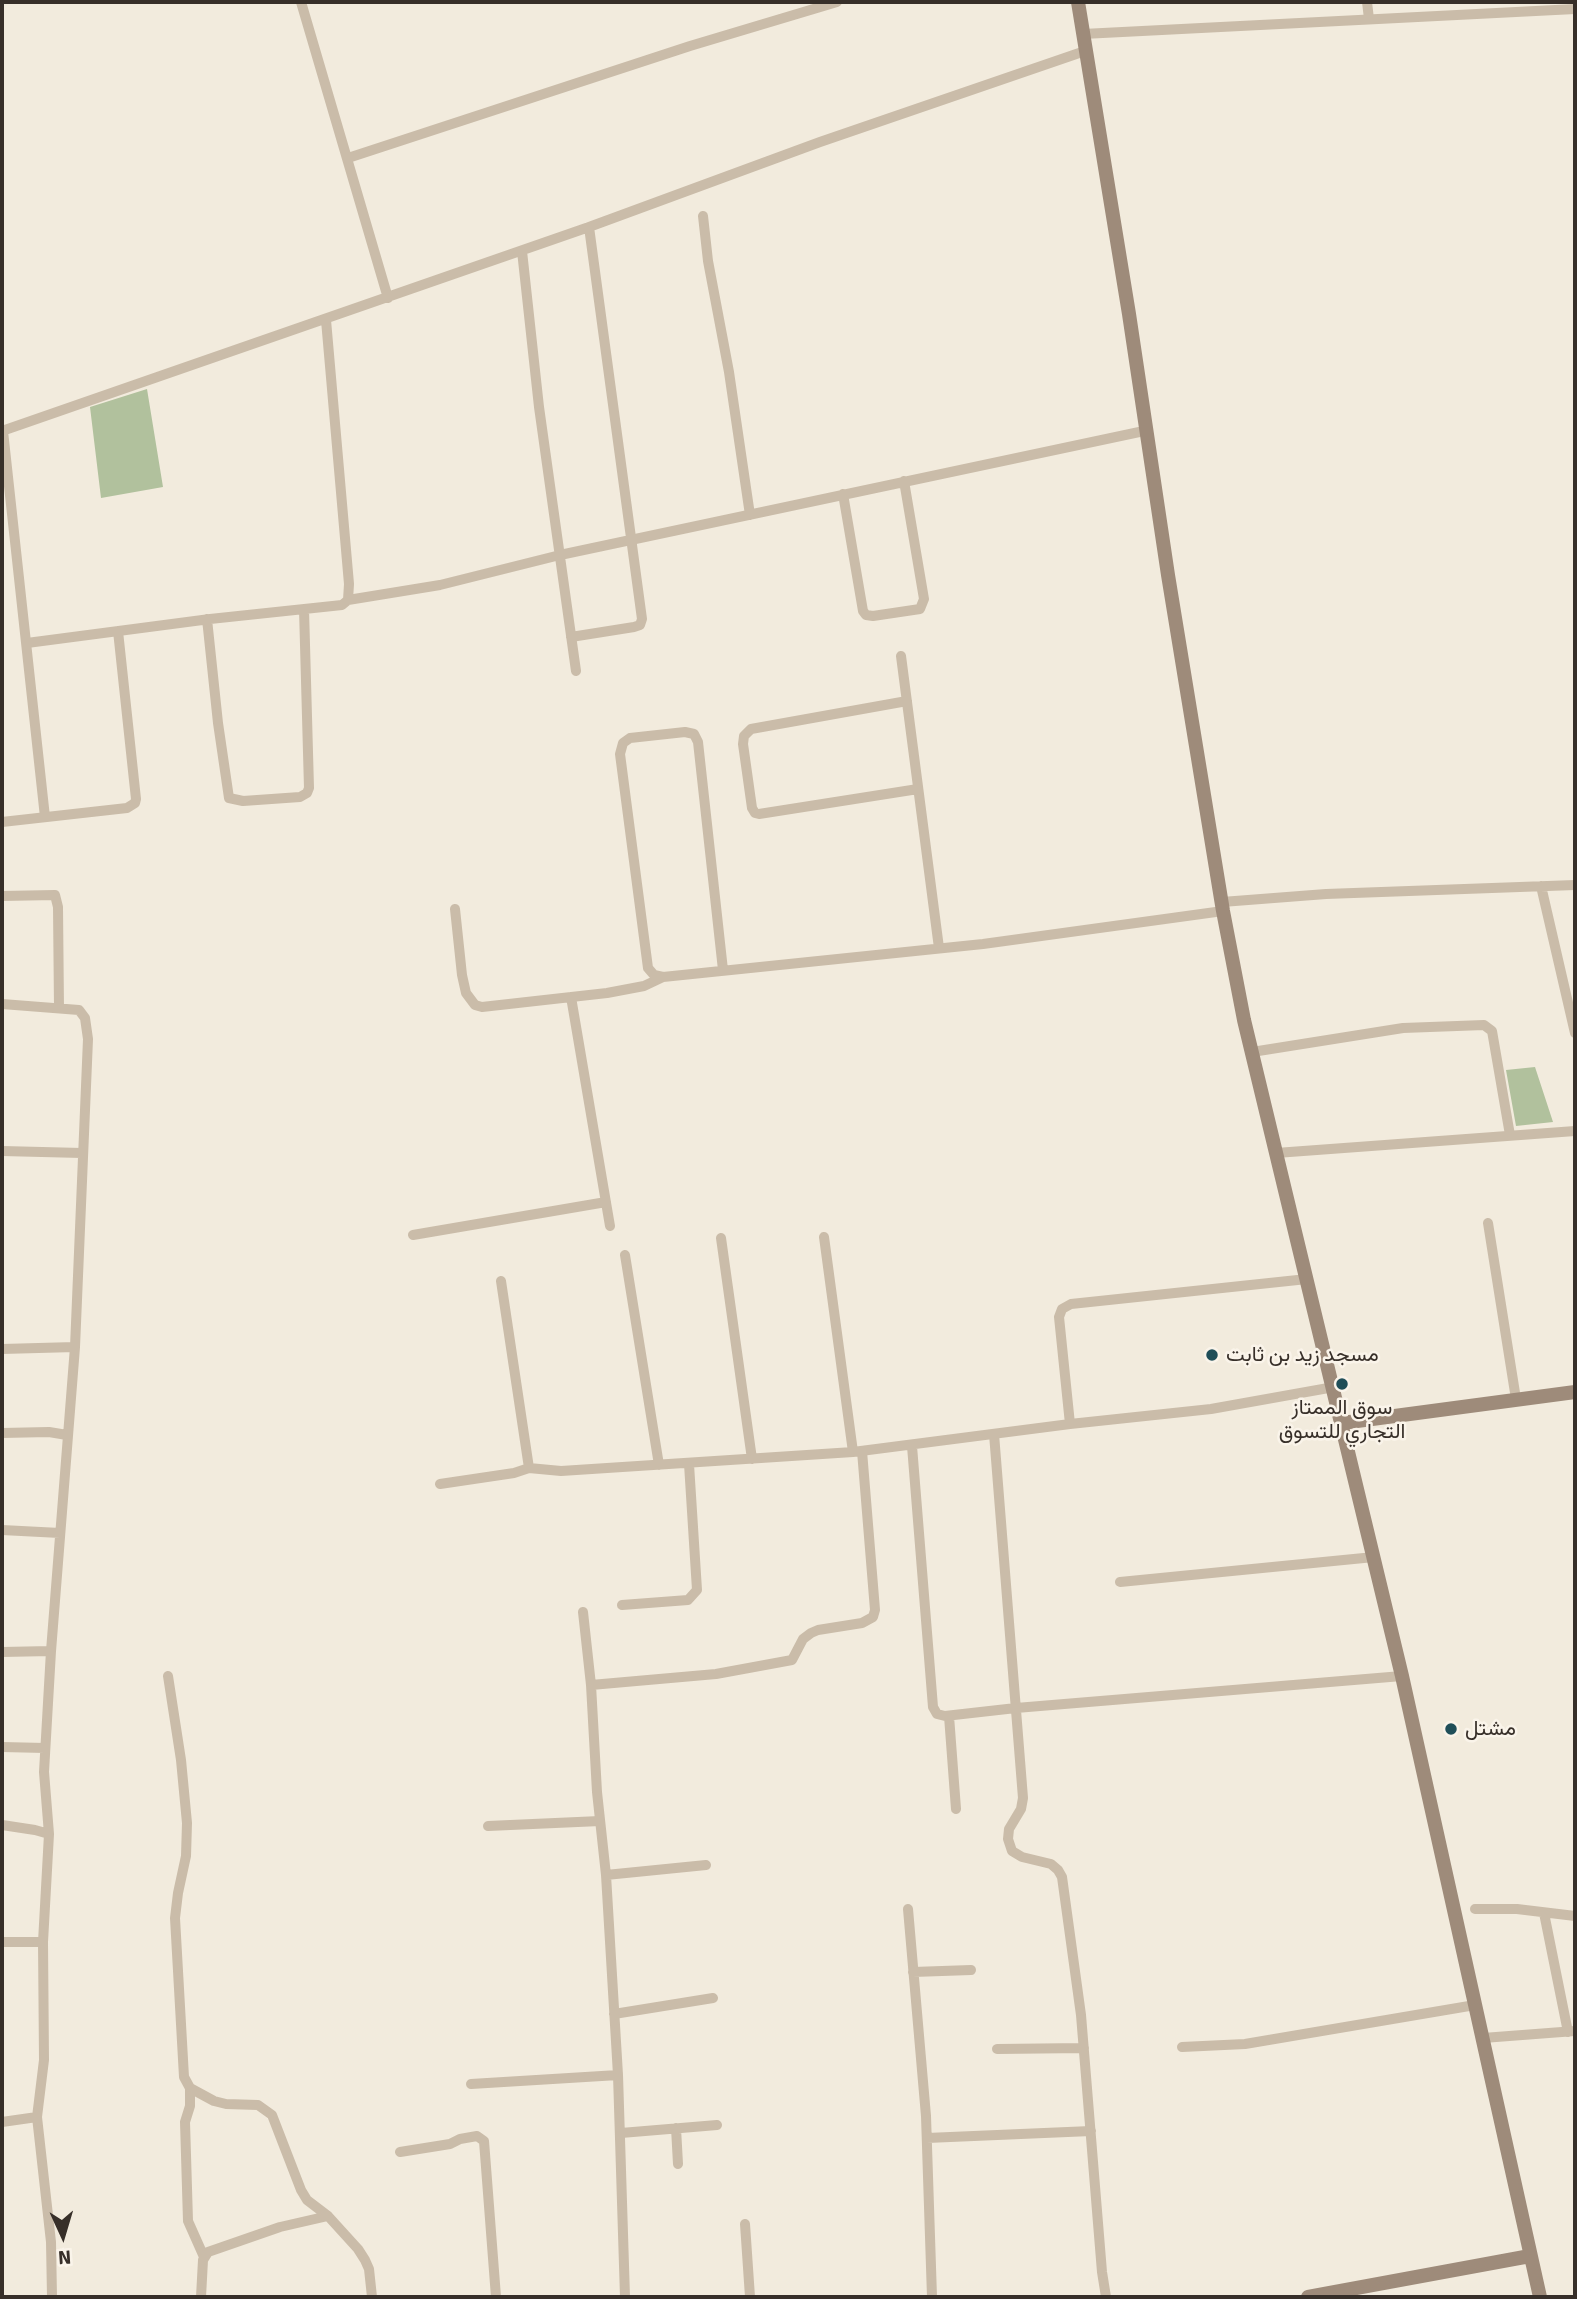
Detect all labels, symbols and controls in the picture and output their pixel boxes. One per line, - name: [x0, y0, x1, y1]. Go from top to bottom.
- place label: مسجد زيد بن ثابت: [1226, 1342, 1379, 1368]
- marker: مسجد زيد بن ثابت: [1204, 1347, 1220, 1363]
- marker: سوق الممتاز التجاري للتسوق: [1334, 1376, 1350, 1392]
- place label: سوق الممتاز التجاري للتسوق: [1279, 1395, 1405, 1445]
- place label: مشتل: [1465, 1716, 1516, 1742]
- marker: مشتل: [1443, 1721, 1459, 1737]
- north arrow: [28, 2201, 98, 2271]
- text: N: [57, 2245, 72, 2269]

